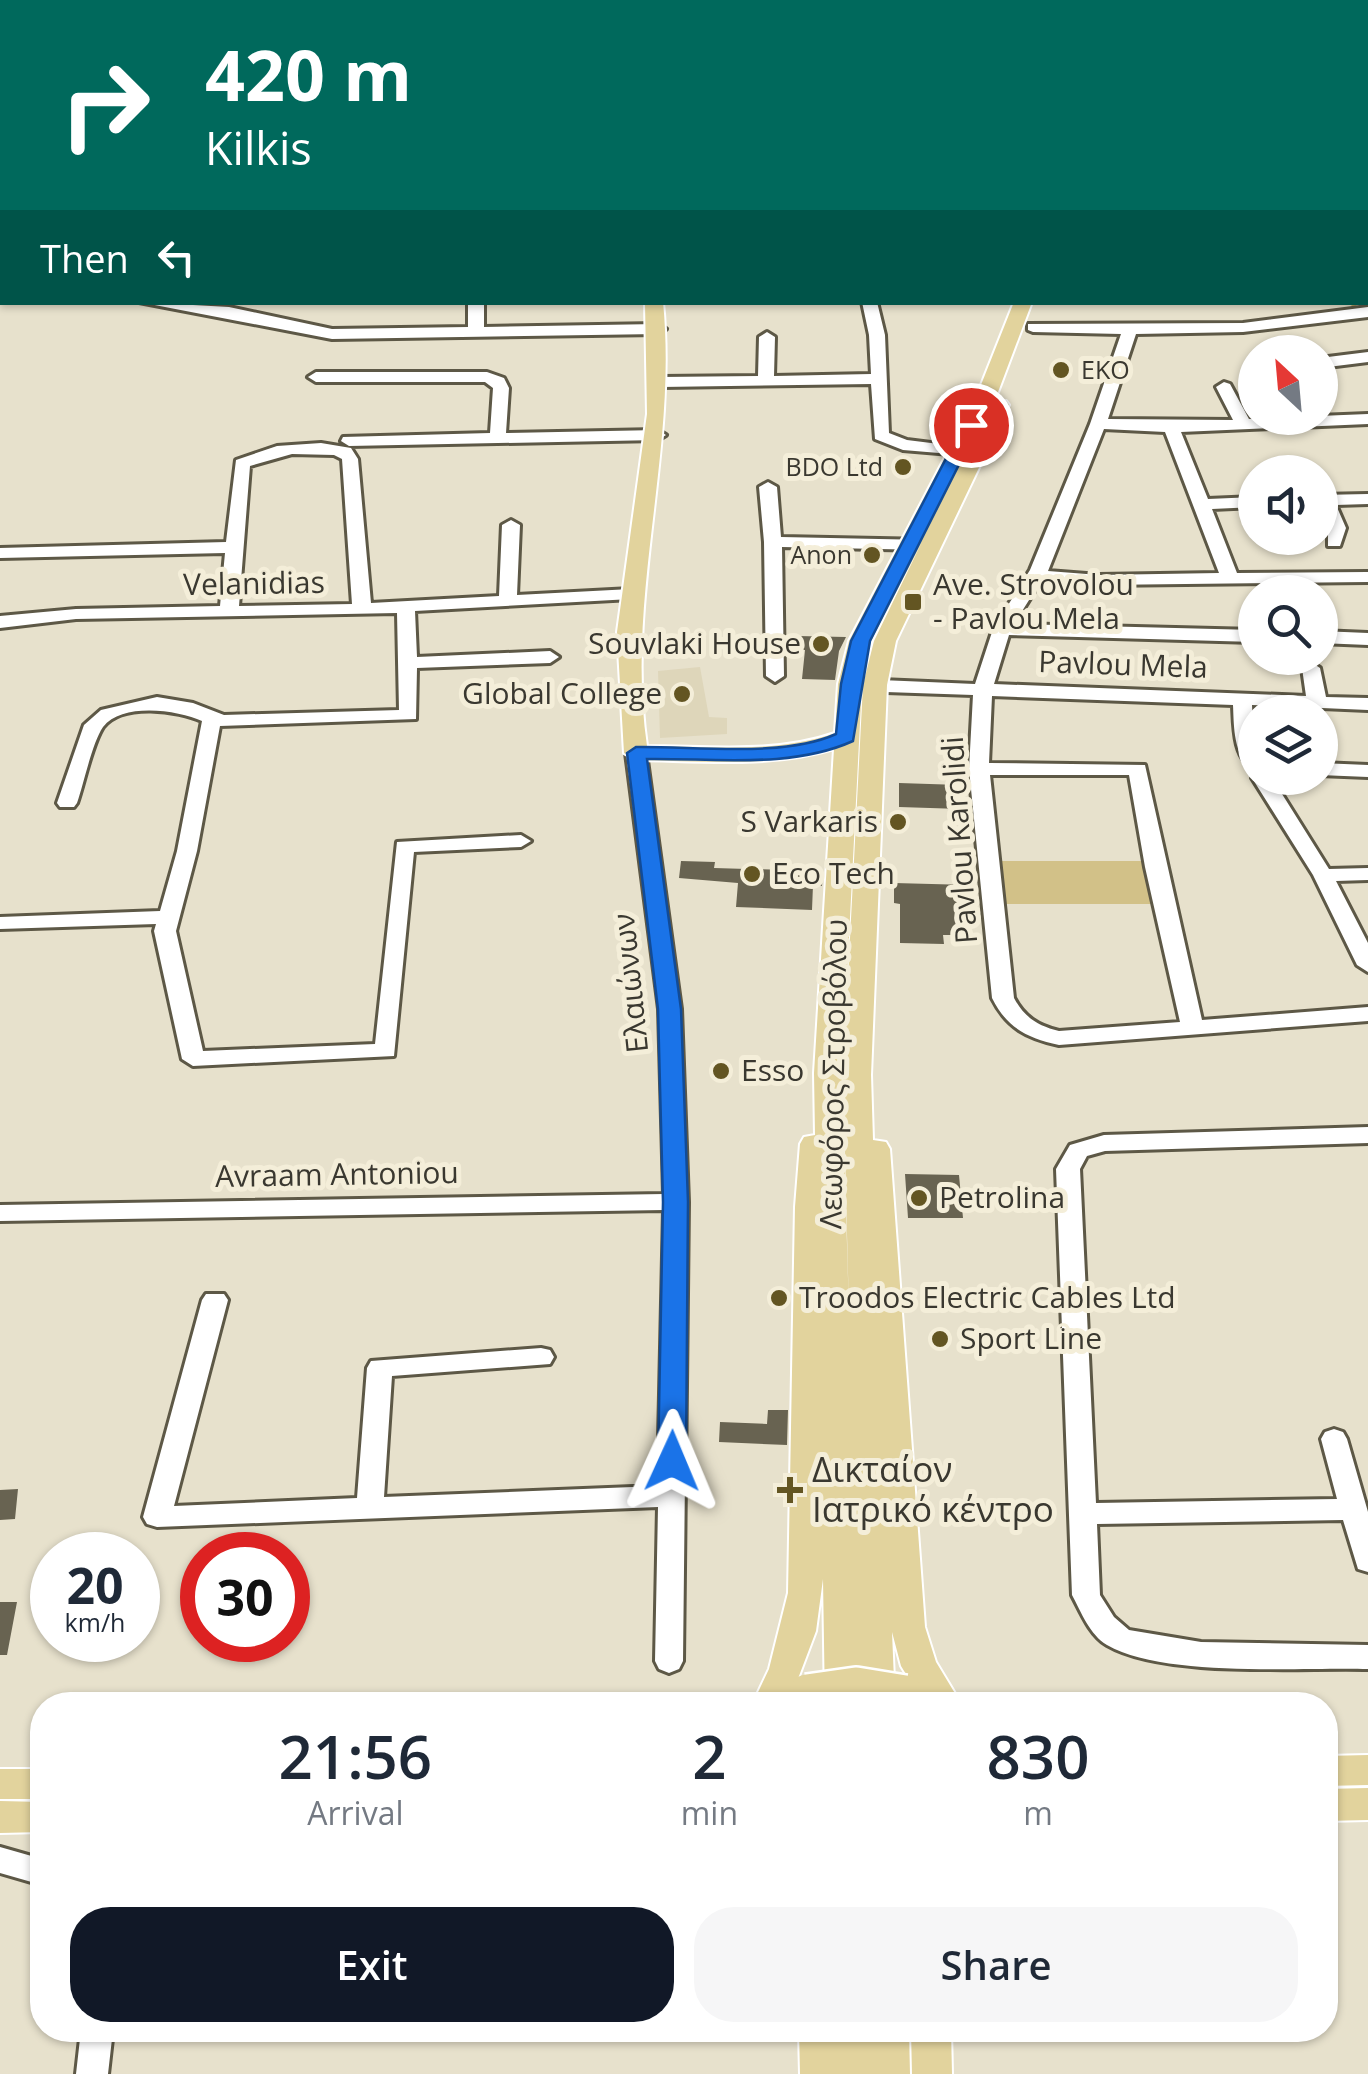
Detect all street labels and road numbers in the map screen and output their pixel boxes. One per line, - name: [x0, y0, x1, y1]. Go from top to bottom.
- street label: Velanidias: [183, 561, 325, 604]
- street label: Pavlou Mela: [1038, 640, 1209, 687]
- street label: Pavlou Karolidi: [931, 735, 986, 945]
- street label: Ελαιώνων: [602, 911, 657, 1055]
- street label: Λεωφόρος Στροβόλου: [809, 919, 856, 1229]
- street label: Avraam Antoniou: [215, 1151, 459, 1196]

